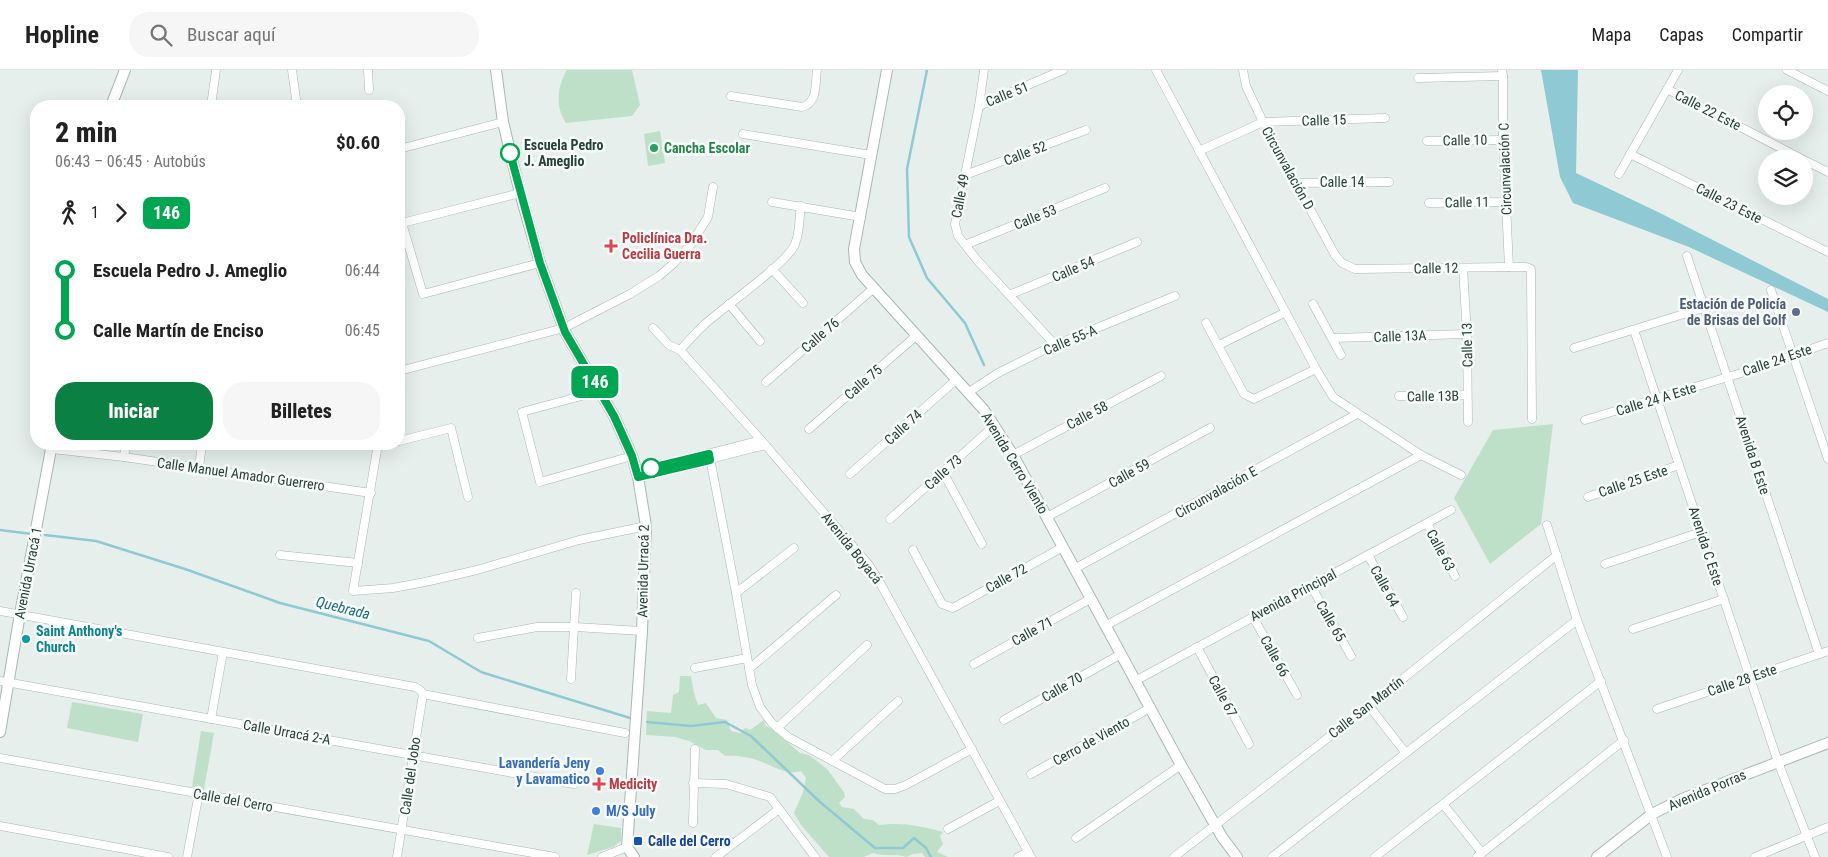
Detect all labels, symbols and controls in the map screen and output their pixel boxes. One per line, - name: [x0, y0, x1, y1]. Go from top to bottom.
- search box: [129, 12, 479, 57]
- text: Hopline: [25, 21, 99, 49]
- icon: search: [147, 21, 175, 49]
- text: Buscar aquí: [187, 23, 275, 46]
- text: Mapa: [1592, 24, 1631, 45]
- text: Capas: [1659, 24, 1704, 45]
- text: Compartir: [1732, 24, 1803, 45]
- street label: Calle 51: [983, 78, 1031, 110]
- map controls: [1758, 85, 1813, 205]
- button: locate: [1758, 85, 1813, 140]
- street label: Calle 22 Este: [1672, 87, 1744, 134]
- street label: Calle 15: [1301, 111, 1347, 129]
- text: 2 min: [55, 116, 117, 149]
- street label: Circunvalación C: [1495, 122, 1515, 215]
- street label: Circunvalación D: [1259, 124, 1317, 212]
- text: $0.60: [336, 131, 380, 154]
- street label: Calle 10: [1443, 132, 1488, 148]
- place label: Escuela Pedro J. Ameglio: [524, 137, 603, 169]
- street label: Calle 52: [1001, 137, 1049, 168]
- place label: Cancha Escolar: [664, 140, 750, 156]
- marker: Cancha Escolar: [648, 142, 660, 154]
- marker: Escuela Pedro J. Ameglio: [500, 143, 520, 163]
- button: layers: [1758, 150, 1813, 205]
- text: 06:43 – 06:45 · Autobús: [55, 152, 206, 171]
- street label: Calle 49: [948, 173, 972, 219]
- street label: Calle 14: [1320, 174, 1364, 190]
- street label: Calle 23 Este: [1693, 180, 1765, 227]
- street label: Calle 11: [1445, 194, 1489, 210]
- icon: walk: [55, 199, 83, 227]
- icon: forward: [107, 199, 135, 227]
- street label: Calle 53: [1011, 201, 1059, 233]
- text: 146: [153, 202, 180, 223]
- text: 1: [91, 203, 99, 222]
- place label: Policlínica Dra. Cecilia Guerra: [622, 230, 707, 262]
- marker: Policlínica Dra. Cecilia Guerra: [604, 239, 618, 253]
- street label: Calle 54: [1049, 253, 1097, 285]
- text: Escuela Pedro J. Ameglio: [93, 259, 287, 282]
- street label: Calle 12: [1414, 260, 1459, 276]
- text: 06:44: [345, 261, 380, 280]
- place label: Estación de Policía de Brisas del Golf: [1679, 296, 1786, 328]
- marker: Estación de Policía de Brisas del Golf: [1790, 306, 1802, 318]
- street label: Calle 76: [798, 314, 842, 356]
- text: Calle Martín de Enciso: [93, 319, 264, 342]
- text: 06:45: [345, 321, 380, 340]
- street label: Calle 55-A: [1041, 322, 1099, 358]
- street label: Calle 13: [1459, 323, 1475, 367]
- street label: Calle 13A: [1373, 327, 1427, 345]
- street label: Calle 24 Este: [1740, 341, 1814, 379]
- street label: Calle 75: [841, 361, 885, 403]
- line badge: 146: [566, 366, 624, 398]
- text: 146: [581, 371, 609, 392]
- street label: Calle 24 A Este: [1614, 379, 1699, 419]
- button: Iniciar: [55, 382, 213, 440]
- button: Billetes: [223, 382, 380, 440]
- street label: Calle 13B: [1407, 388, 1459, 404]
- street label: Calle 58: [1064, 397, 1111, 433]
- street label: Calle 74: [881, 406, 925, 448]
- street label: Avenida Cerro Viento: [978, 409, 1052, 517]
- street label: Avenida B Este: [1733, 414, 1773, 497]
- street label: Calle 73: [921, 451, 965, 493]
- street label: Calle Manuel Amador Guerrero: [156, 454, 326, 494]
- street label: Calle 59: [1106, 455, 1152, 491]
- unlabelled marker: [641, 458, 661, 478]
- street label: Calle 25 Este: [1596, 462, 1670, 500]
- street label: Circunvalación E: [1172, 463, 1260, 521]
- street label: Avenida C Este: [1686, 504, 1726, 588]
- street label: Avenida Boyacá: [818, 509, 886, 587]
- street label: Avenida Urracá 2: [634, 524, 652, 618]
- street label: Avenida Urracá 1: [11, 526, 45, 620]
- street label: Calle 63: [1423, 527, 1459, 573]
- street label: Calle 72: [983, 560, 1029, 596]
- street label: Calle 64: [1367, 563, 1403, 609]
- street label: Avenida Principal: [1247, 566, 1339, 624]
- water label: Quebrada: [314, 593, 372, 623]
- street label: Calle 65: [1313, 598, 1349, 644]
- street label: Calle 71: [1009, 613, 1055, 649]
- place label: Saint Anthony's Church: [36, 623, 122, 655]
- marker: Saint Anthony's Church: [20, 633, 32, 645]
- street label: Calle 66: [1257, 633, 1293, 679]
- street label: Calle 28 Este: [1705, 661, 1779, 699]
- street label: Calle 70: [1039, 669, 1085, 705]
- street label: Calle 67: [1205, 673, 1241, 720]
- street label: Calle San Martín: [1325, 673, 1407, 741]
- street label: Cerro de Viento: [1050, 713, 1132, 769]
- street label: Calle Urracá 2-A: [242, 716, 332, 748]
- street label: Calle del Jobo: [397, 736, 423, 816]
- place label: Lavandería Jeny y Lavamatico: [499, 755, 591, 787]
- marker: Lavandería Jeny y Lavamatico: [594, 765, 606, 777]
- street label: Avenida Porras: [1666, 766, 1748, 814]
- place label: Medicity: [609, 776, 658, 792]
- marker: Medicity: [593, 778, 605, 790]
- street label: Calle del Cerro: [192, 785, 274, 815]
- place label: M/S July: [606, 803, 656, 819]
- marker: M/S July: [590, 805, 602, 817]
- place label: Calle del Cerro: [648, 833, 731, 849]
- marker: Calle del Cerro: [632, 835, 644, 847]

